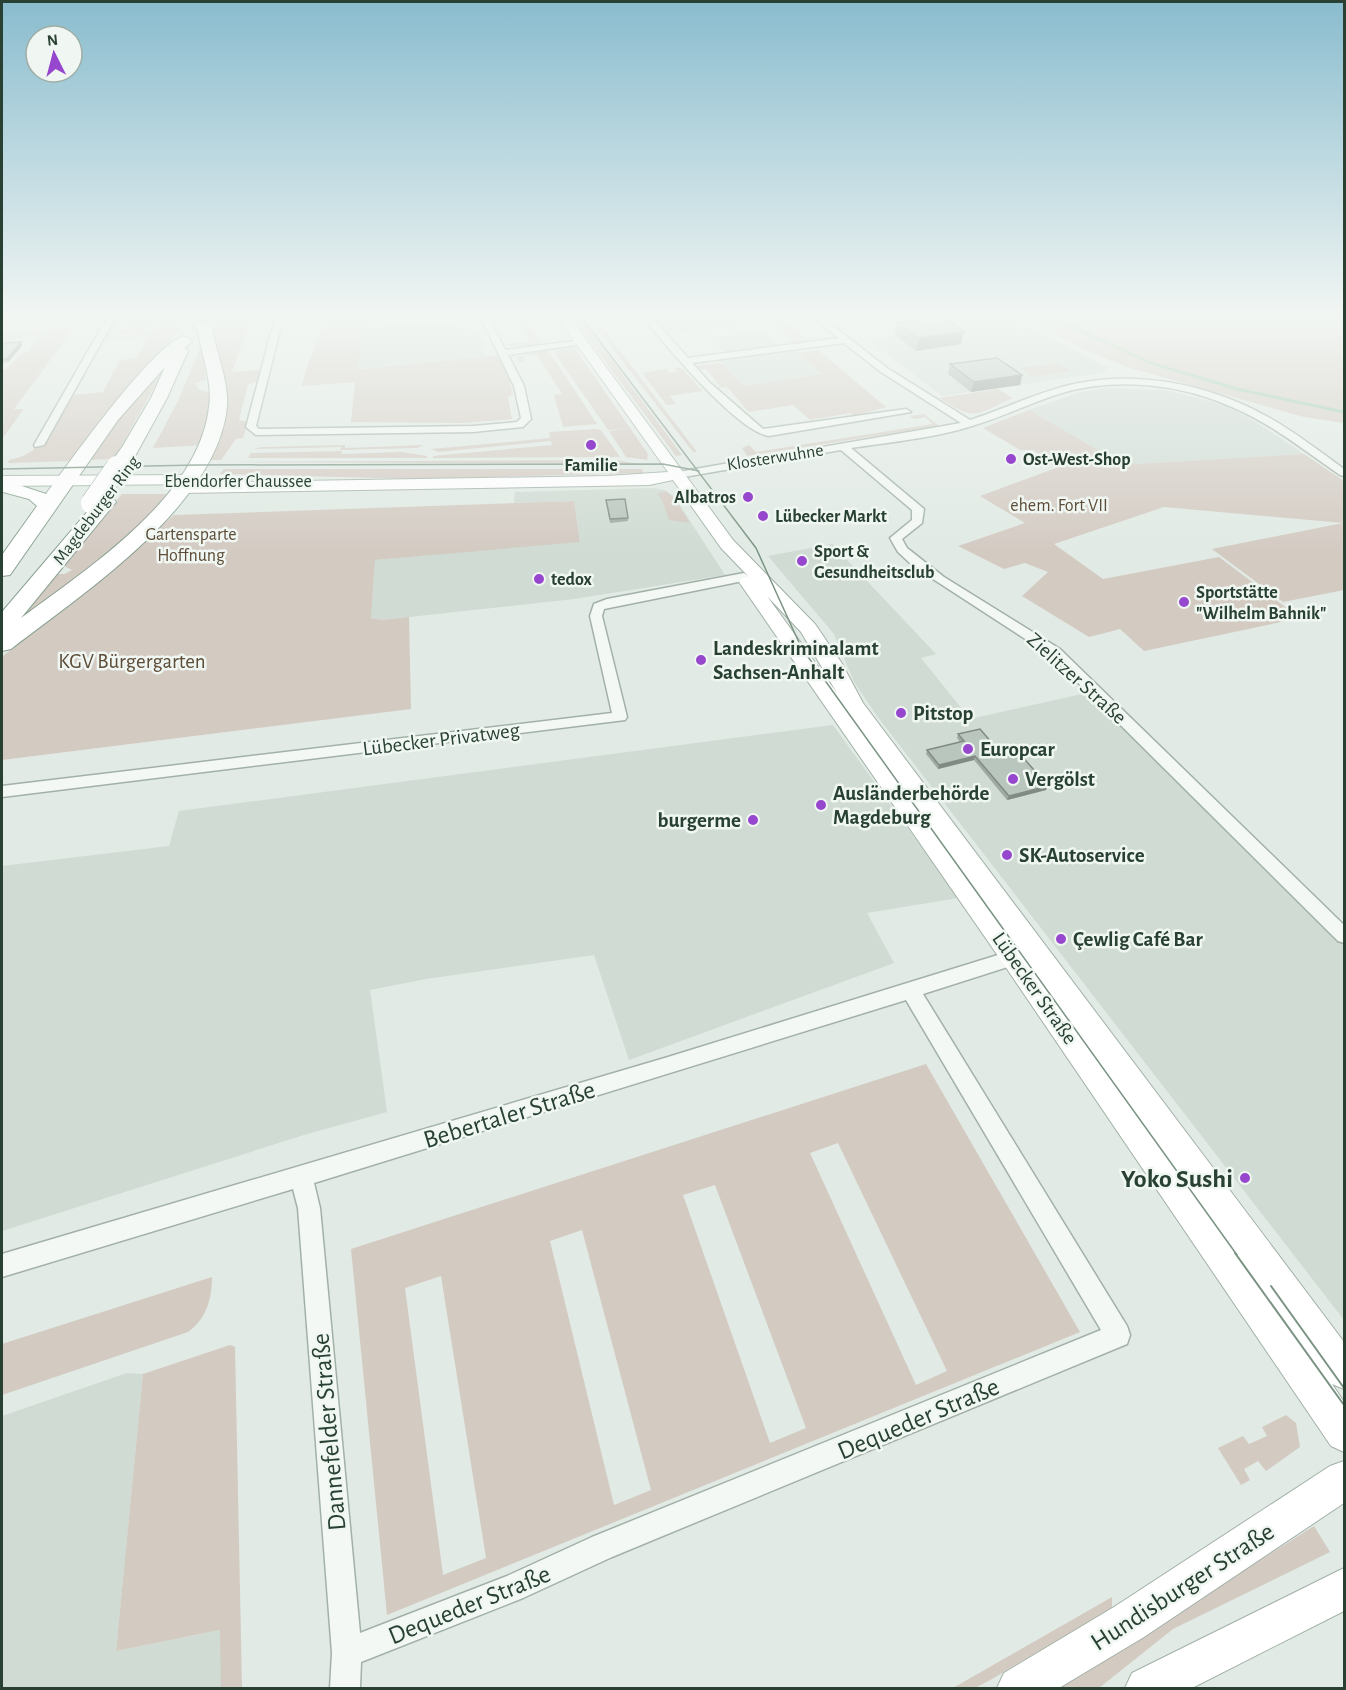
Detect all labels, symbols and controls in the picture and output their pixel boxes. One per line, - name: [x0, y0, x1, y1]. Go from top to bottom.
- north arrow: [24, 24, 84, 84]
- text: N: [46, 32, 59, 49]
- marker: Familie: [584, 438, 598, 452]
- street label: Klosterwuhne: [726, 441, 825, 475]
- place label: Ost-West-Shop: [1023, 451, 1131, 469]
- marker: Ost-West-Shop: [1004, 452, 1018, 466]
- street label: Magdeburger Ring: [50, 453, 144, 568]
- place label: Familie: [564, 457, 618, 475]
- street label: Ebendorfer Chaussee: [164, 473, 312, 491]
- place label: Albatros: [674, 489, 736, 507]
- marker: Albatros: [741, 490, 755, 504]
- park label: ehem. Fort VII: [1010, 497, 1108, 515]
- place label: Lübecker Markt: [775, 508, 887, 526]
- marker: Lübecker Markt: [756, 509, 770, 523]
- park label: Gartensparte Hoffnung: [145, 526, 237, 565]
- place label: Sport & Gesundheitsclub: [814, 543, 934, 582]
- marker: Sport & Gesundheitsclub: [795, 554, 809, 568]
- place label: tedox: [551, 571, 593, 589]
- marker: tedox: [532, 572, 546, 586]
- place label: Sportstätte "Wilhelm Bahnik": [1196, 584, 1326, 623]
- marker: Sportstätte "Wilhelm Bahnik": [1177, 595, 1191, 609]
- street label: Zielitzer Straße: [1023, 629, 1130, 728]
- place label: Landeskriminalamt Sachsen-Anhalt: [713, 638, 879, 683]
- park label: KGV Bürgergarten: [58, 651, 206, 672]
- marker: Landeskriminalamt Sachsen-Anhalt: [694, 653, 708, 667]
- place label: Pitstop: [913, 703, 974, 724]
- marker: Pitstop: [894, 706, 908, 720]
- street label: Lübecker Privatweg: [361, 719, 522, 760]
- place label: Europcar: [980, 739, 1056, 760]
- marker: Europcar: [961, 742, 975, 756]
- place label: Vergölst: [1025, 769, 1095, 790]
- marker: Vergölst: [1006, 772, 1020, 786]
- place label: Ausländerbehörde Magdeburg: [833, 783, 989, 828]
- marker: Ausländerbehörde Magdeburg: [814, 798, 828, 812]
- place label: burgerme: [657, 810, 741, 831]
- marker: burgerme: [746, 813, 760, 827]
- place label: SK-Autoservice: [1019, 845, 1145, 866]
- marker: SK-Autoservice: [1000, 848, 1014, 862]
- street label: Lübecker Straße: [988, 928, 1081, 1048]
- place label: Çewlig Café Bar: [1073, 929, 1203, 950]
- marker: Çewlig Café Bar: [1054, 932, 1068, 946]
- street label: Bebertaler Straße: [420, 1077, 598, 1153]
- place label: Yoko Sushi: [1121, 1166, 1233, 1192]
- marker: Yoko Sushi: [1238, 1171, 1252, 1185]
- street label: Dannefelder Straße: [307, 1332, 351, 1532]
- street label: Dequeder Straße: [834, 1373, 1003, 1465]
- street label: Hundisburger Straße: [1086, 1518, 1279, 1656]
- street label: Dequeder Straße: [385, 1561, 554, 1649]

